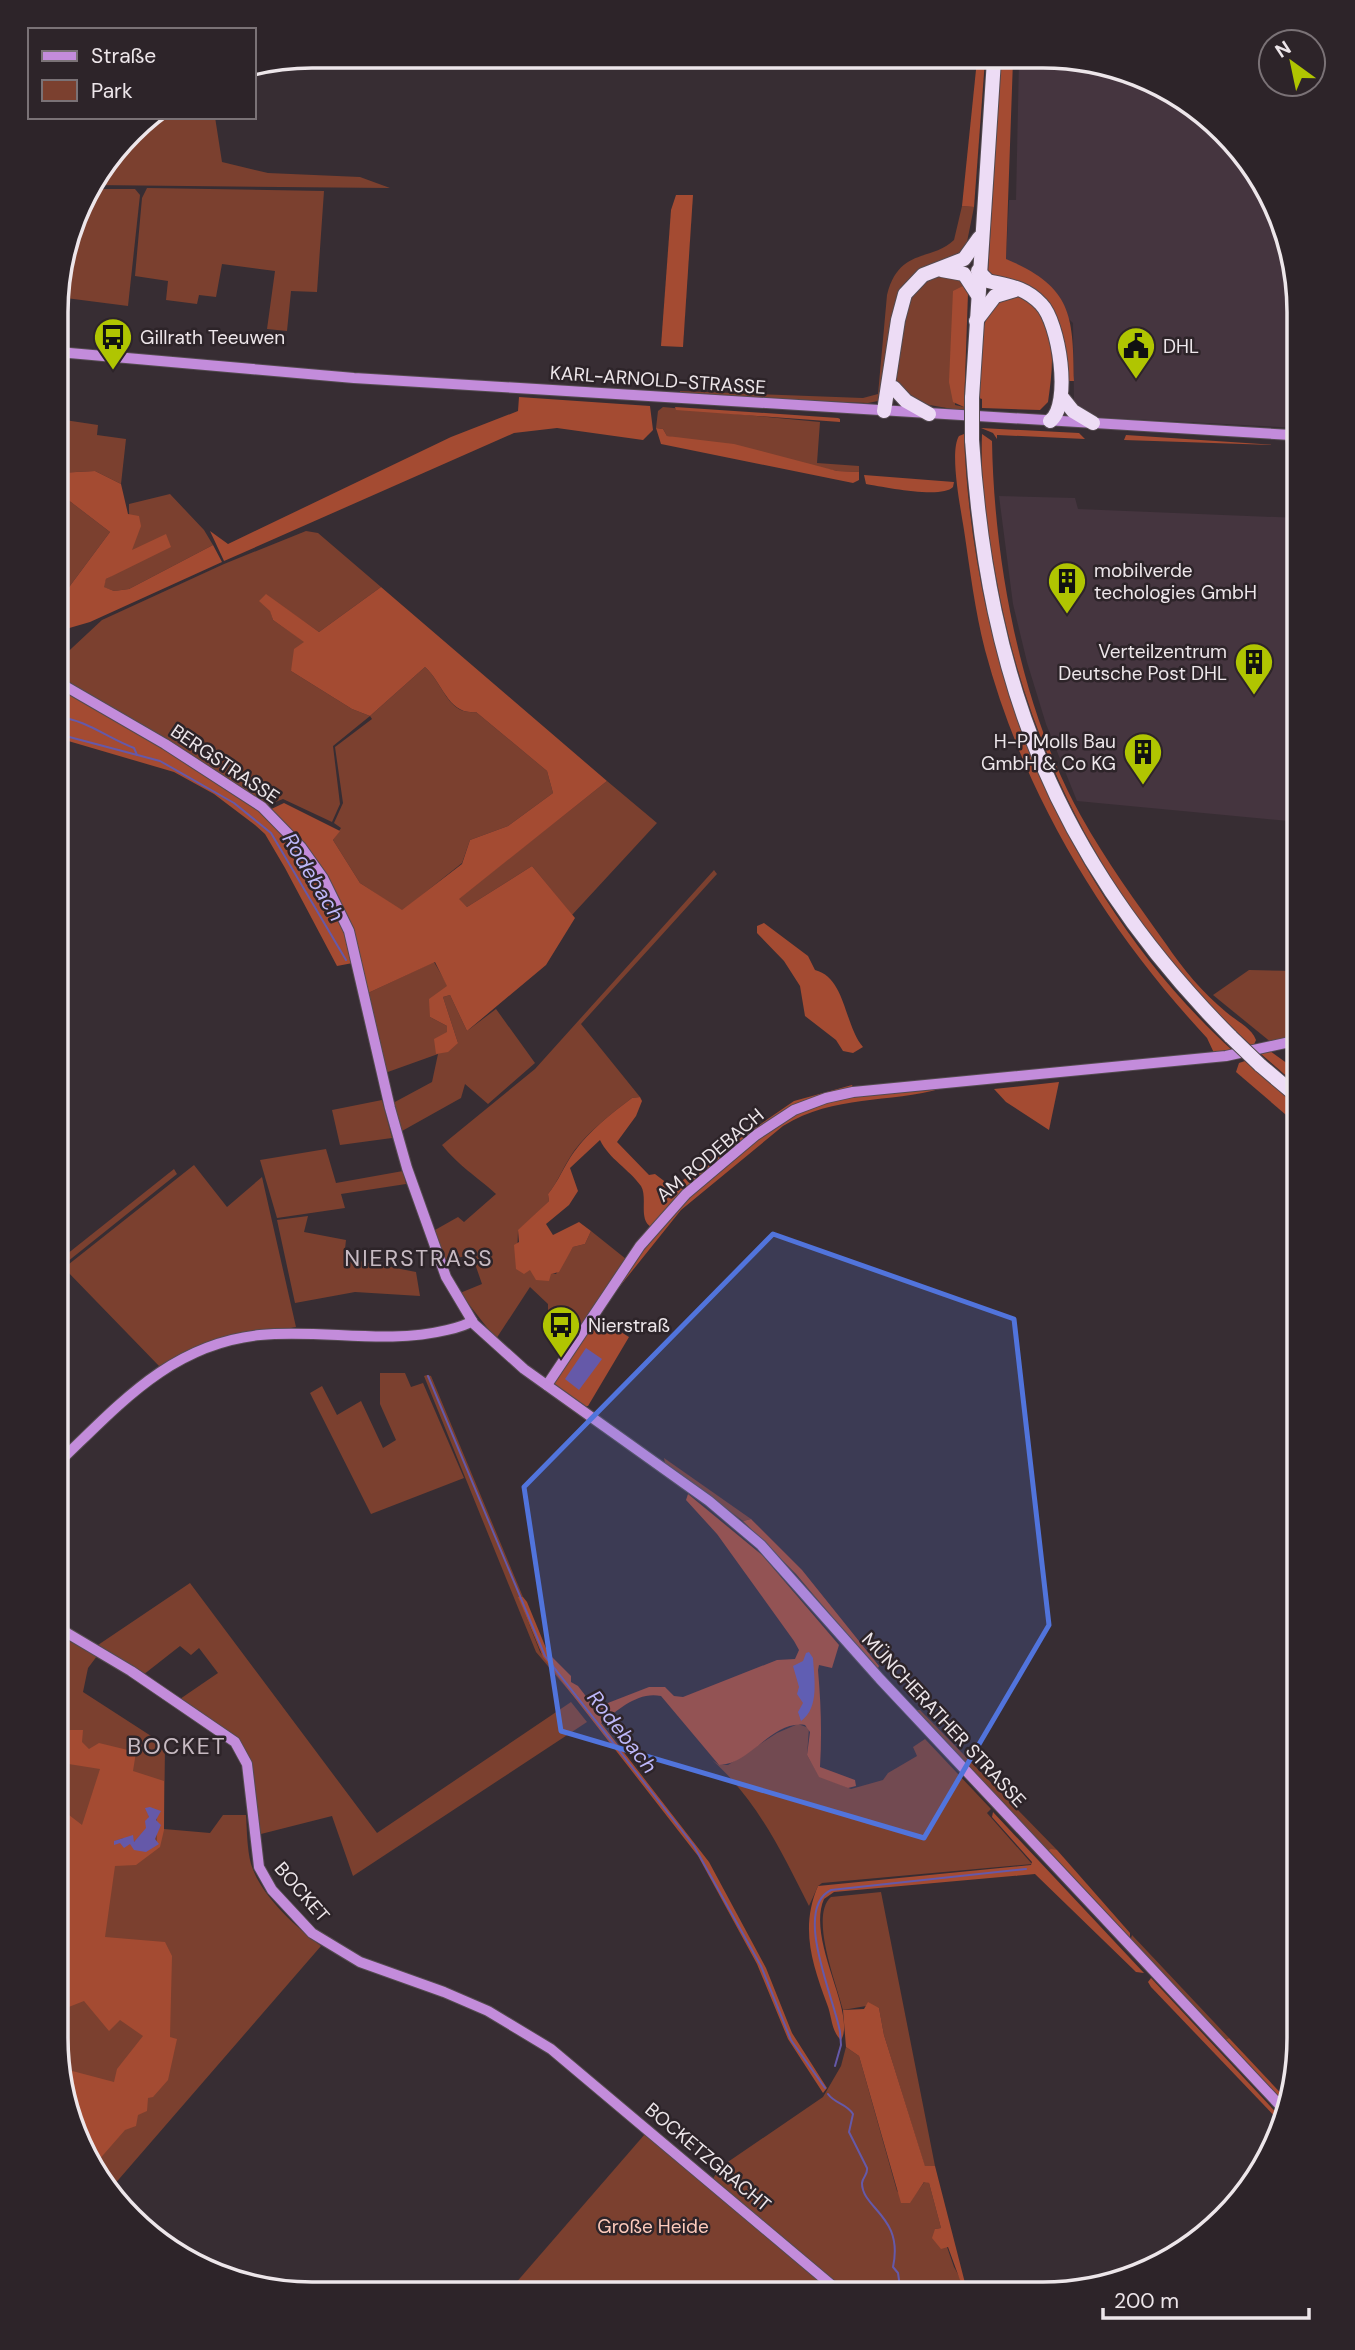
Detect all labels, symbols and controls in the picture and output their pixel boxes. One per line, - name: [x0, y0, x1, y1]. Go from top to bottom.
- legend: [28, 28, 256, 119]
- north arrow: [1257, 28, 1327, 98]
- text: N: [1270, 35, 1296, 63]
- text: Straße: [91, 42, 156, 70]
- text: Park: [91, 77, 133, 105]
- bus stop icon: Gillrath Teeuwen: [92, 316, 134, 371]
- place label: Gillrath Teeuwen: [140, 325, 285, 350]
- public building icon: DHL: [1115, 325, 1157, 380]
- place label: DHL: [1163, 334, 1199, 359]
- street label: KARL-ARNOLD-STRASSE: [549, 360, 767, 400]
- place label: mobilverde techologies GmbH: [1094, 558, 1257, 605]
- building icon: mobilverde techologies GmbH: [1046, 560, 1088, 615]
- place label: Verteilzentrum Deutsche Post DHL: [1058, 639, 1227, 686]
- building icon: Verteilzentrum Deutsche Post DHL: [1233, 641, 1275, 696]
- street label: BERGSTRASSE: [166, 718, 284, 810]
- place label: H-P Molls Bau GmbH & Co KG: [981, 729, 1116, 776]
- building icon: H-P Molls Bau GmbH & Co KG: [1122, 731, 1164, 786]
- water label: Rodebach: [276, 828, 350, 926]
- street label: AM RODEBACH: [651, 1103, 769, 1207]
- district label: NIERSTRASS: [344, 1243, 494, 1273]
- bus stop icon: Nierstraß: [540, 1304, 582, 1359]
- place label: Nierstraß: [588, 1313, 670, 1338]
- street label: MÜNCHERATHER STRASSE: [856, 1627, 1032, 1813]
- water label: Rodebach: [581, 1685, 663, 1779]
- district label: BOCKET: [127, 1731, 227, 1761]
- street label: BOCKET: [269, 1857, 335, 1928]
- street label: BOCKETZGRACHT: [640, 2097, 776, 2217]
- park label: Große Heide: [597, 2214, 709, 2239]
- scale bar: [1103, 2276, 1310, 2320]
- text: 200 m: [1114, 2287, 1179, 2315]

